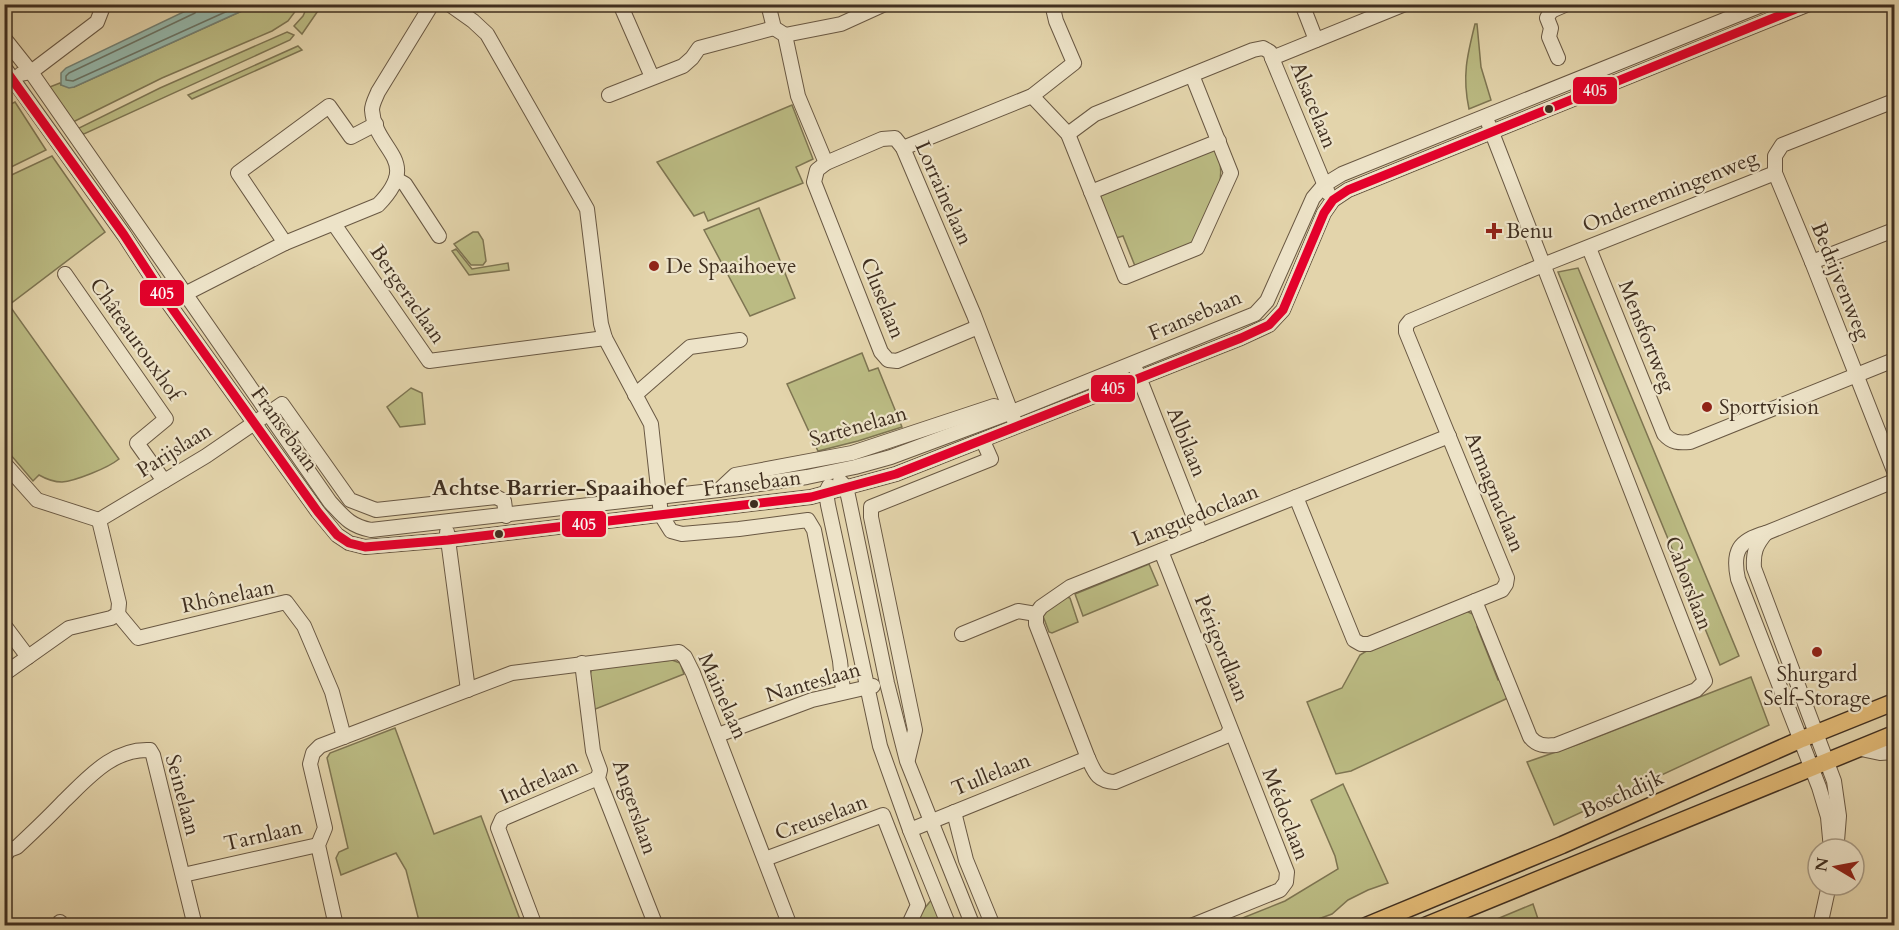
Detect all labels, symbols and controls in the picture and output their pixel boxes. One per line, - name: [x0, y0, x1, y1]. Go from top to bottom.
- street label: Alsacelaan: [1283, 58, 1344, 153]
- line badge: 405: [1572, 76, 1618, 105]
- text: 405: [1583, 80, 1607, 102]
- unlabelled marker: [1543, 103, 1555, 115]
- street label: Lorrainelaan: [908, 136, 979, 250]
- street label: Ondernemingenweg: [1578, 143, 1762, 240]
- place label: Benu: [1506, 217, 1553, 246]
- street label: Bedrijvenweg: [1804, 218, 1877, 345]
- marker: Benu: [1487, 224, 1501, 238]
- street label: Bergeraclaan: [363, 239, 452, 350]
- place label: De Spaaihoeve: [666, 252, 797, 281]
- street label: Cluselaan: [853, 253, 912, 343]
- marker: De Spaaihoeve: [647, 259, 661, 273]
- street label: Châteaurouxhof: [83, 272, 191, 409]
- street label: Mensfortweg: [1611, 276, 1682, 397]
- line badge: 405: [139, 279, 185, 307]
- text: 405: [150, 283, 174, 305]
- street label: Fransebaan: [1144, 283, 1246, 348]
- line badge: 405: [1090, 374, 1136, 403]
- text: 405: [1101, 378, 1125, 400]
- street label: Fransebaan: [244, 381, 325, 478]
- place label: Sportvision: [1719, 393, 1819, 422]
- street label: Sartènelaan: [806, 399, 910, 454]
- marker: Sportvision: [1700, 400, 1714, 414]
- street label: Albilaan: [1159, 403, 1214, 481]
- street label: Parijslaan: [131, 416, 217, 485]
- street label: Armagnaclaan: [1457, 428, 1532, 557]
- street label: Fransebaan: [701, 463, 803, 504]
- district label: Achtse Barrier-Spaaihoef: [432, 473, 687, 503]
- street label: Languedoclaan: [1128, 477, 1263, 554]
- unlabelled marker: [748, 498, 760, 510]
- line badge: 405: [561, 510, 607, 538]
- text: 405: [572, 514, 596, 536]
- unlabelled marker: [493, 528, 505, 540]
- street label: Cahorslaan: [1657, 532, 1720, 634]
- street label: Rhônelaan: [179, 572, 277, 620]
- street label: Périgordlaan: [1187, 590, 1256, 706]
- marker: Shurgard Self-Storage: [1810, 645, 1824, 659]
- street label: Mainelaan: [691, 648, 754, 744]
- street label: Nanteslaan: [762, 655, 864, 710]
- place label: Shurgard Self-Storage: [1763, 660, 1871, 713]
- street label: Tullelaan: [947, 746, 1035, 803]
- street label: Seinelaan: [158, 751, 207, 839]
- street label: Indrelaan: [495, 751, 583, 812]
- street label: Angerslaan: [605, 756, 664, 858]
- street label: Boschdijk: [1576, 763, 1669, 826]
- street label: Médoclaan: [1255, 764, 1316, 865]
- street label: Creuselaan: [771, 787, 872, 848]
- street label: Tarnlaan: [221, 812, 305, 859]
- north arrow: [1806, 837, 1866, 897]
- text: N: [1810, 856, 1834, 873]

